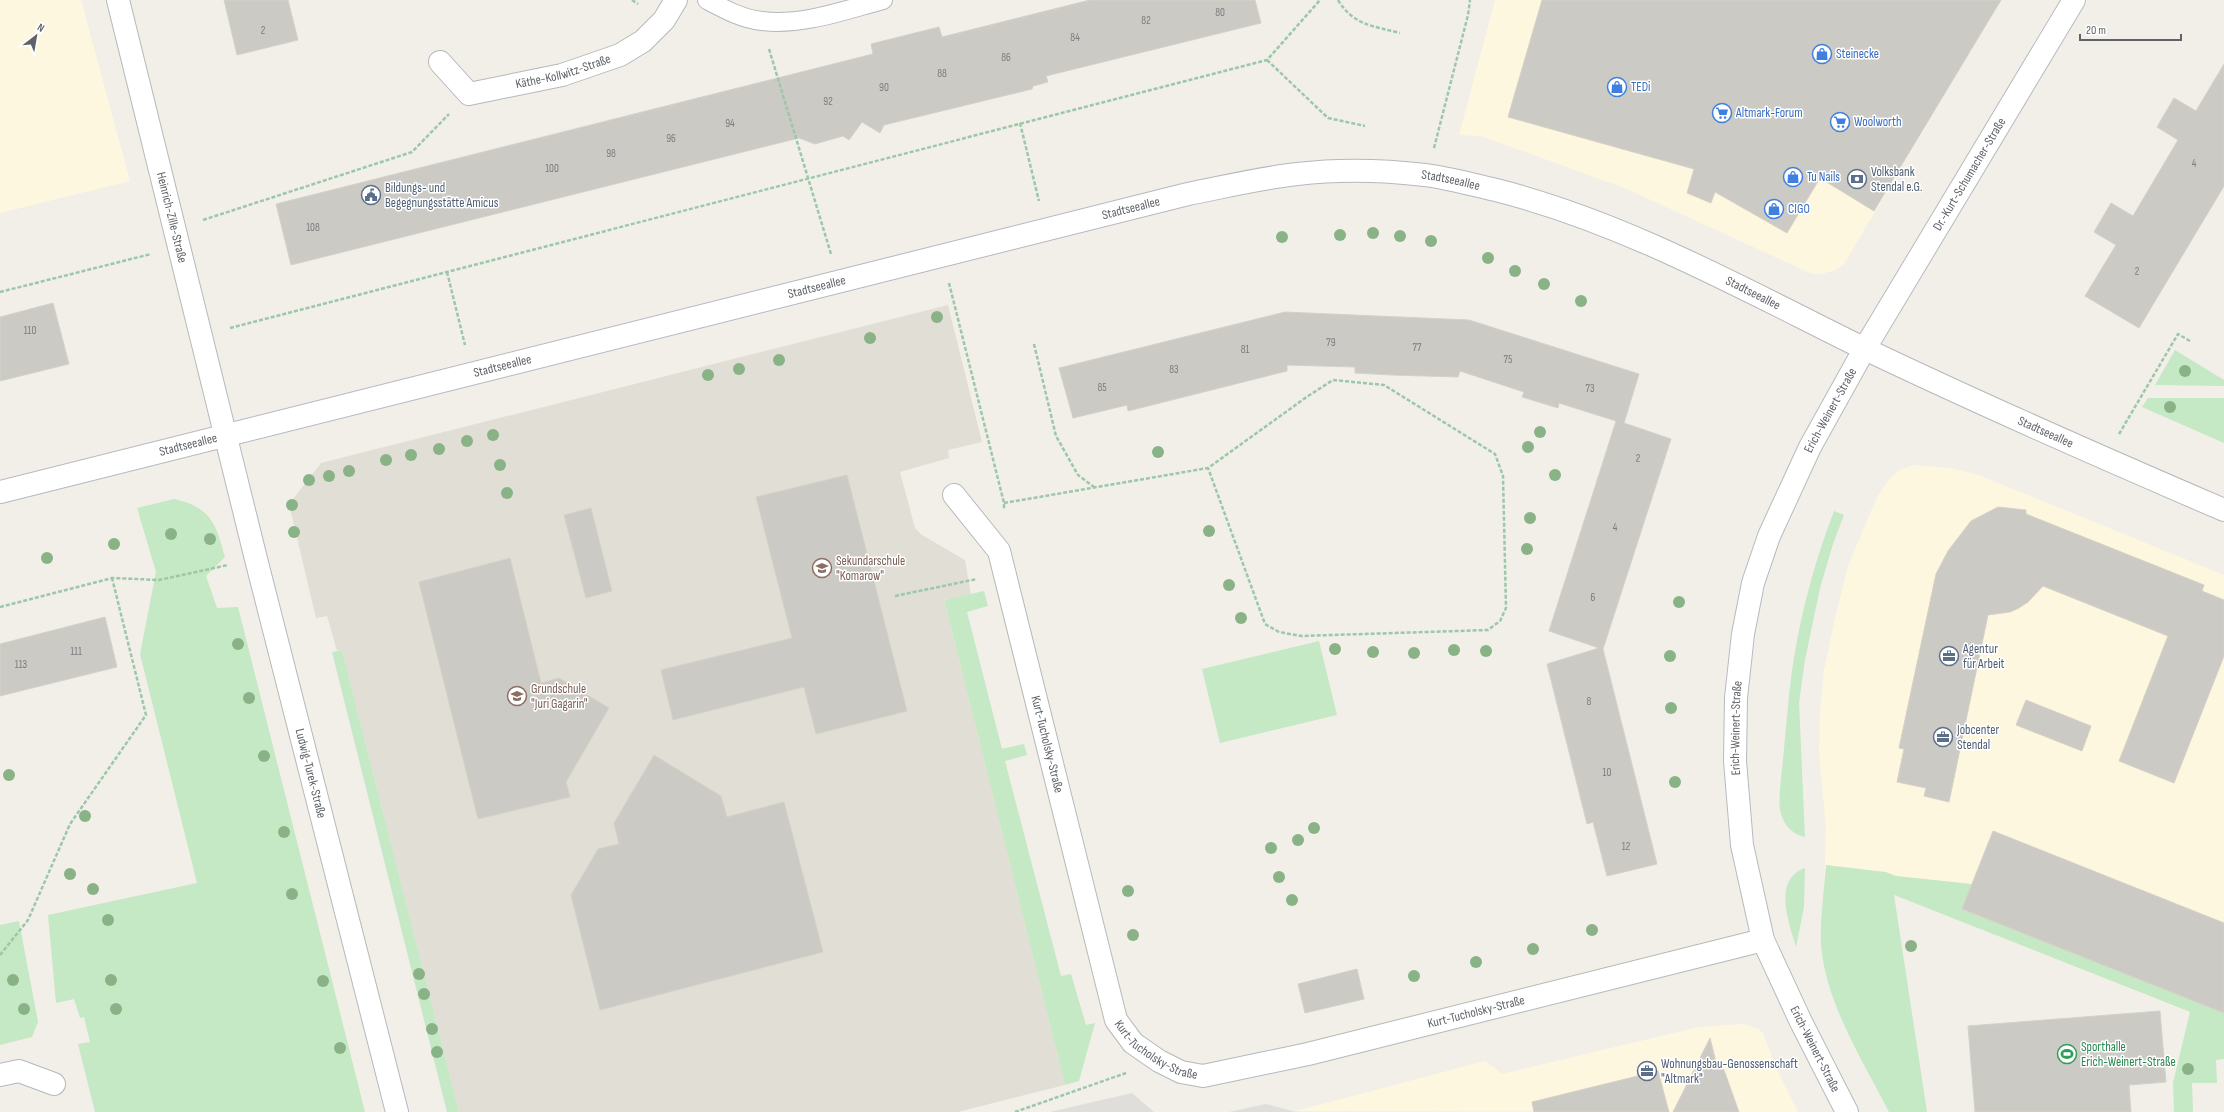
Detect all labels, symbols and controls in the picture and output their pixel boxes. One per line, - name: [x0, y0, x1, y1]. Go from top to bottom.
- house number: 80: [1215, 6, 1225, 19]
- house number: 82: [1141, 14, 1151, 27]
- north arrow: [16, 16, 56, 56]
- scale bar: [2080, 16, 2181, 42]
- text: N: [35, 21, 47, 35]
- text: 20 m: [2086, 23, 2106, 38]
- house number: 2: [261, 24, 266, 37]
- house number: 84: [1070, 31, 1080, 44]
- shop icon: Steinecke: [1811, 43, 1833, 65]
- place label: Steinecke: [1836, 46, 1879, 62]
- street label: Käthe-Kollwitz-Straße: [514, 51, 613, 92]
- house number: 86: [1001, 51, 1011, 64]
- house number: 88: [937, 67, 947, 80]
- shop icon: TEDi: [1606, 76, 1628, 98]
- place label: TEDi: [1631, 79, 1650, 95]
- house number: 90: [879, 81, 889, 94]
- house number: 92: [823, 95, 833, 108]
- supermarket icon: Altmark-Forum: [1711, 102, 1733, 124]
- place label: Altmark-Forum: [1735, 105, 1803, 121]
- supermarket icon: Woolworth: [1829, 111, 1851, 133]
- place label: Woolworth: [1854, 114, 1902, 130]
- street label: Dr.-Kurt-Schumacher-Straße: [1929, 115, 2009, 234]
- house number: 94: [725, 117, 735, 130]
- house number: 96: [666, 132, 676, 145]
- house number: 98: [606, 147, 616, 160]
- house number: 4: [2192, 157, 2197, 170]
- house number: 100: [545, 162, 559, 175]
- place label: Volksbank Stendal e.G.: [1871, 164, 1922, 195]
- shop icon: Tu Nails: [1782, 166, 1804, 188]
- street label: Stadtseeallee: [1421, 167, 1482, 194]
- bank icon: Volksbank Stendal e.G.: [1846, 168, 1868, 190]
- place label: Tu Nails: [1807, 169, 1840, 185]
- street label: Heinrich-Zille-Straße: [153, 170, 191, 265]
- place label: Bildungs- und Begegnungsstätte Amicus: [385, 180, 499, 211]
- public building icon: Bildungs- und Begegnungsstätte Amicus: [360, 184, 382, 206]
- street label: Stadtseeallee: [1100, 193, 1162, 223]
- shop icon: CIGO: [1763, 198, 1785, 220]
- place label: CIGO: [1788, 201, 1810, 217]
- house number: 108: [306, 221, 320, 234]
- house number: 2: [2135, 265, 2140, 278]
- street label: Stadtseeallee: [786, 272, 847, 302]
- street label: Stadtseeallee: [1723, 273, 1783, 313]
- house number: 110: [24, 324, 36, 337]
- house number: 79: [1326, 336, 1336, 349]
- house number: 77: [1413, 341, 1422, 354]
- house number: 81: [1241, 343, 1249, 356]
- street label: Stadtseeallee: [472, 351, 533, 381]
- house number: 75: [1504, 353, 1512, 366]
- house number: 83: [1169, 363, 1179, 376]
- street label: Erich-Weinert-Straße: [1800, 365, 1860, 455]
- house number: 85: [1097, 381, 1107, 394]
- house number: 73: [1585, 382, 1595, 395]
- street label: Stadtseeallee: [2015, 413, 2076, 451]
- street label: Stadtseeallee: [157, 430, 219, 460]
- house number: 2: [1636, 452, 1641, 465]
- house number: 4: [1613, 521, 1618, 534]
- place label: Sekundarschule "Komarow": [836, 553, 905, 584]
- school or university icon: Sekundarschule "Komarow": [811, 557, 833, 579]
- house number: 6: [1591, 591, 1596, 604]
- place label: Agentur für Arbeit: [1962, 641, 2005, 672]
- house number: 111: [70, 645, 82, 658]
- office icon: Agentur für Arbeit: [1938, 645, 1960, 667]
- house number: 113: [15, 658, 28, 671]
- street label: Erich-Weinert-Straße: [1727, 680, 1746, 776]
- place label: Grundschule "Juri Gagarin": [531, 681, 588, 712]
- school or university icon: Grundschule "Juri Gagarin": [506, 685, 528, 707]
- street label: Kurt-Tucholsky-Straße: [1027, 694, 1067, 794]
- house number: 8: [1587, 695, 1592, 708]
- place label: Jobcenter Stendal: [1956, 722, 2000, 753]
- office icon: Jobcenter Stendal: [1932, 726, 1954, 748]
- street label: Ludwig-Turek-Straße: [292, 727, 330, 820]
- house number: 10: [1603, 766, 1611, 779]
- house number: 12: [1622, 840, 1631, 853]
- street label: Kurt-Tucholsky-Straße: [1426, 992, 1526, 1032]
- street label: Erich-Weinert-Straße: [1786, 1003, 1844, 1095]
- street label: Kurt-Tucholsky-Straße: [1111, 1017, 1199, 1083]
- place label: Sporthalle Erich-Weinert-Straße: [2081, 1039, 2176, 1070]
- sports icon: Sporthalle Erich-Weinert-Straße: [2056, 1043, 2078, 1065]
- place label: Wohnungsbau-Genossenschaft "Altmark": [1661, 1056, 1798, 1087]
- office icon: Wohnungsbau-Genossenschaft "Altmark": [1636, 1060, 1658, 1082]

